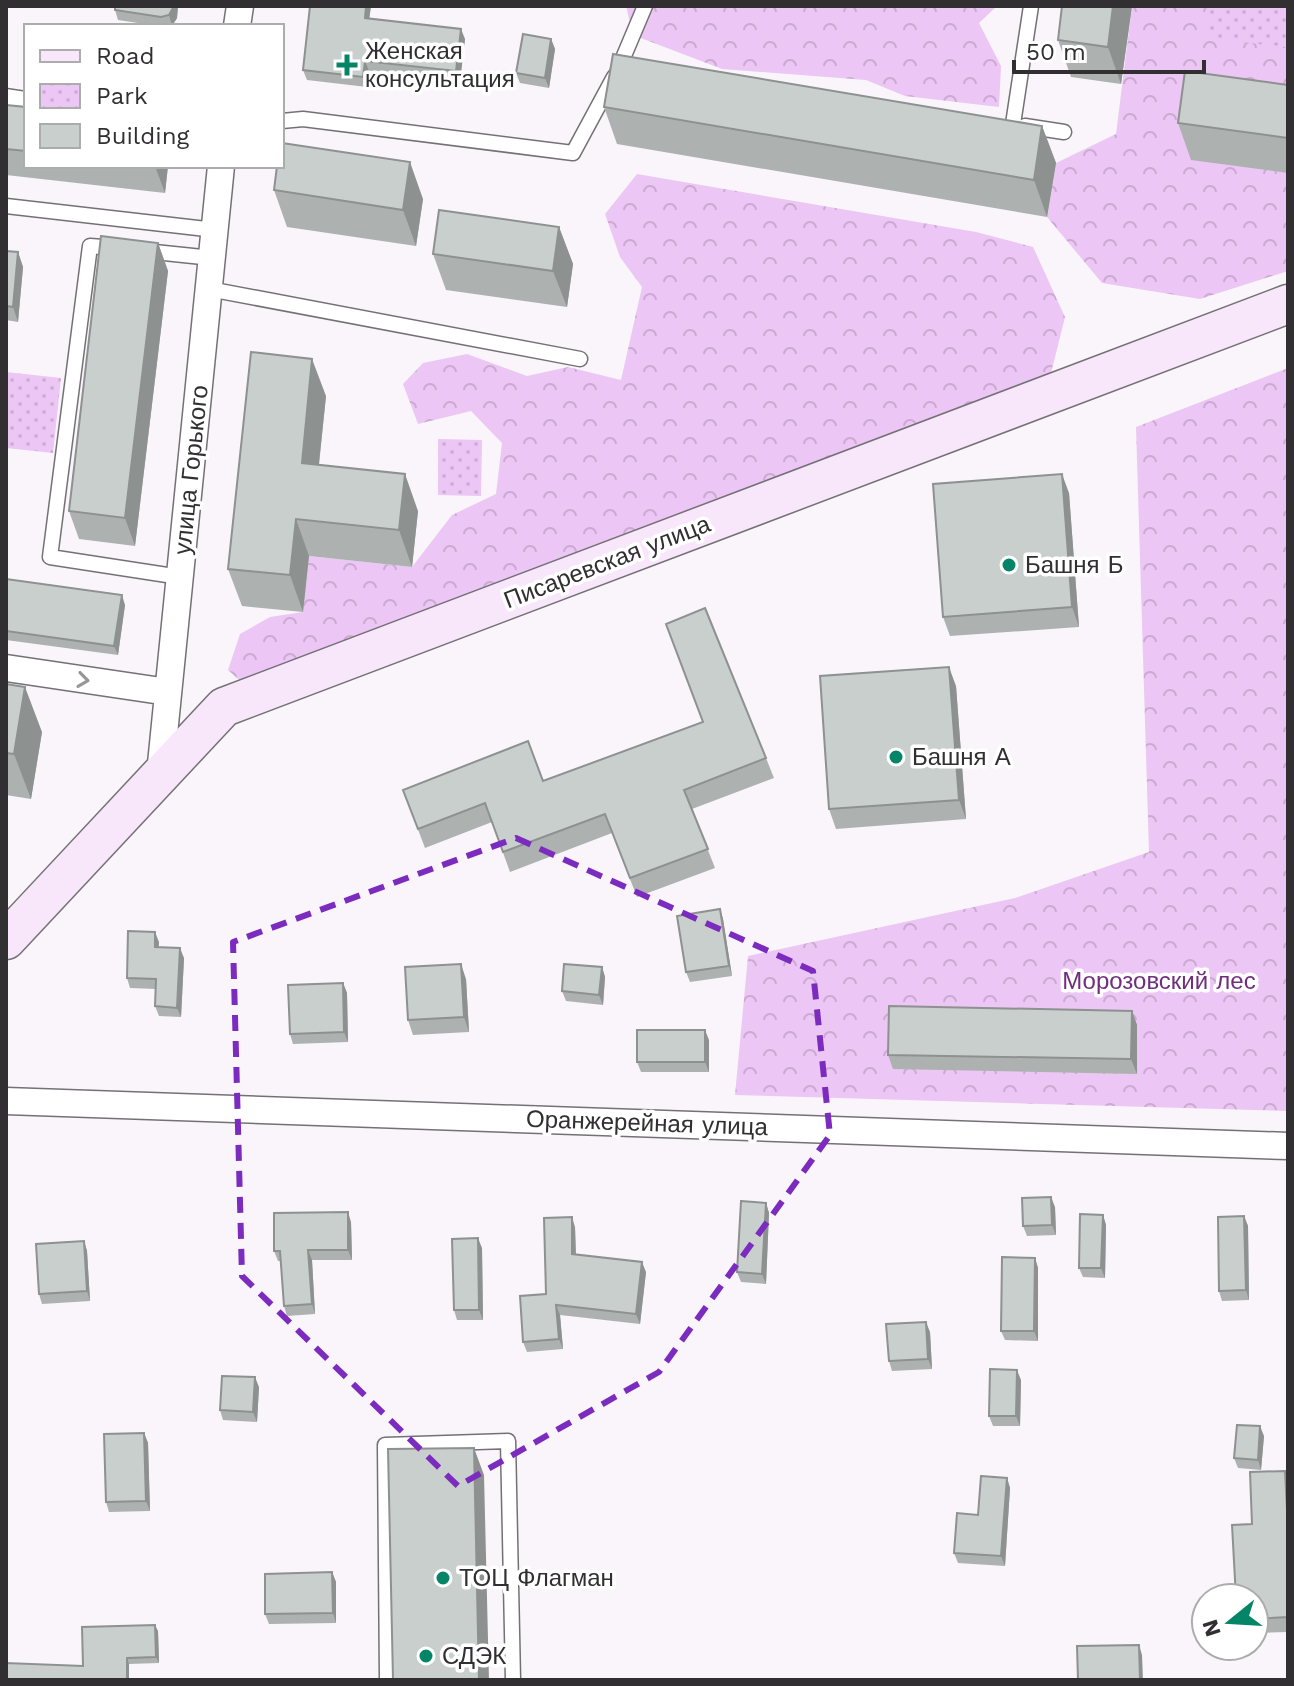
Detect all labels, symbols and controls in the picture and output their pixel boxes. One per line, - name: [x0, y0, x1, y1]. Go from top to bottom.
- legend: [24, 24, 284, 168]
- scale bar: [1014, 24, 1204, 74]
- place label: Женская консультация: [365, 37, 515, 93]
- text: 50 m: [1026, 38, 1086, 66]
- text: Road: [96, 42, 155, 70]
- marker: Женская консультация: [336, 54, 358, 76]
- text: Park: [96, 82, 148, 110]
- text: Building: [96, 122, 189, 150]
- street label: улица Горького: [168, 384, 214, 556]
- street label: Писаревская улица: [500, 510, 715, 614]
- place label: Башня Б: [1025, 551, 1124, 579]
- marker: Башня Б: [1000, 556, 1018, 574]
- one-way arrow: [76, 671, 90, 688]
- place label: Башня А: [912, 743, 1011, 771]
- marker: Башня А: [887, 748, 905, 766]
- park label: Морозовский лес: [1062, 967, 1256, 995]
- street label: Оранжерейная улица: [526, 1105, 769, 1141]
- place label: ТОЦ Флагман: [459, 1564, 614, 1592]
- marker: ТОЦ Флагман: [434, 1569, 452, 1587]
- north arrow: [1190, 1582, 1270, 1662]
- text: N: [1197, 1616, 1226, 1640]
- place label: СДЭК: [442, 1642, 506, 1670]
- marker: СДЭК: [417, 1647, 435, 1665]

